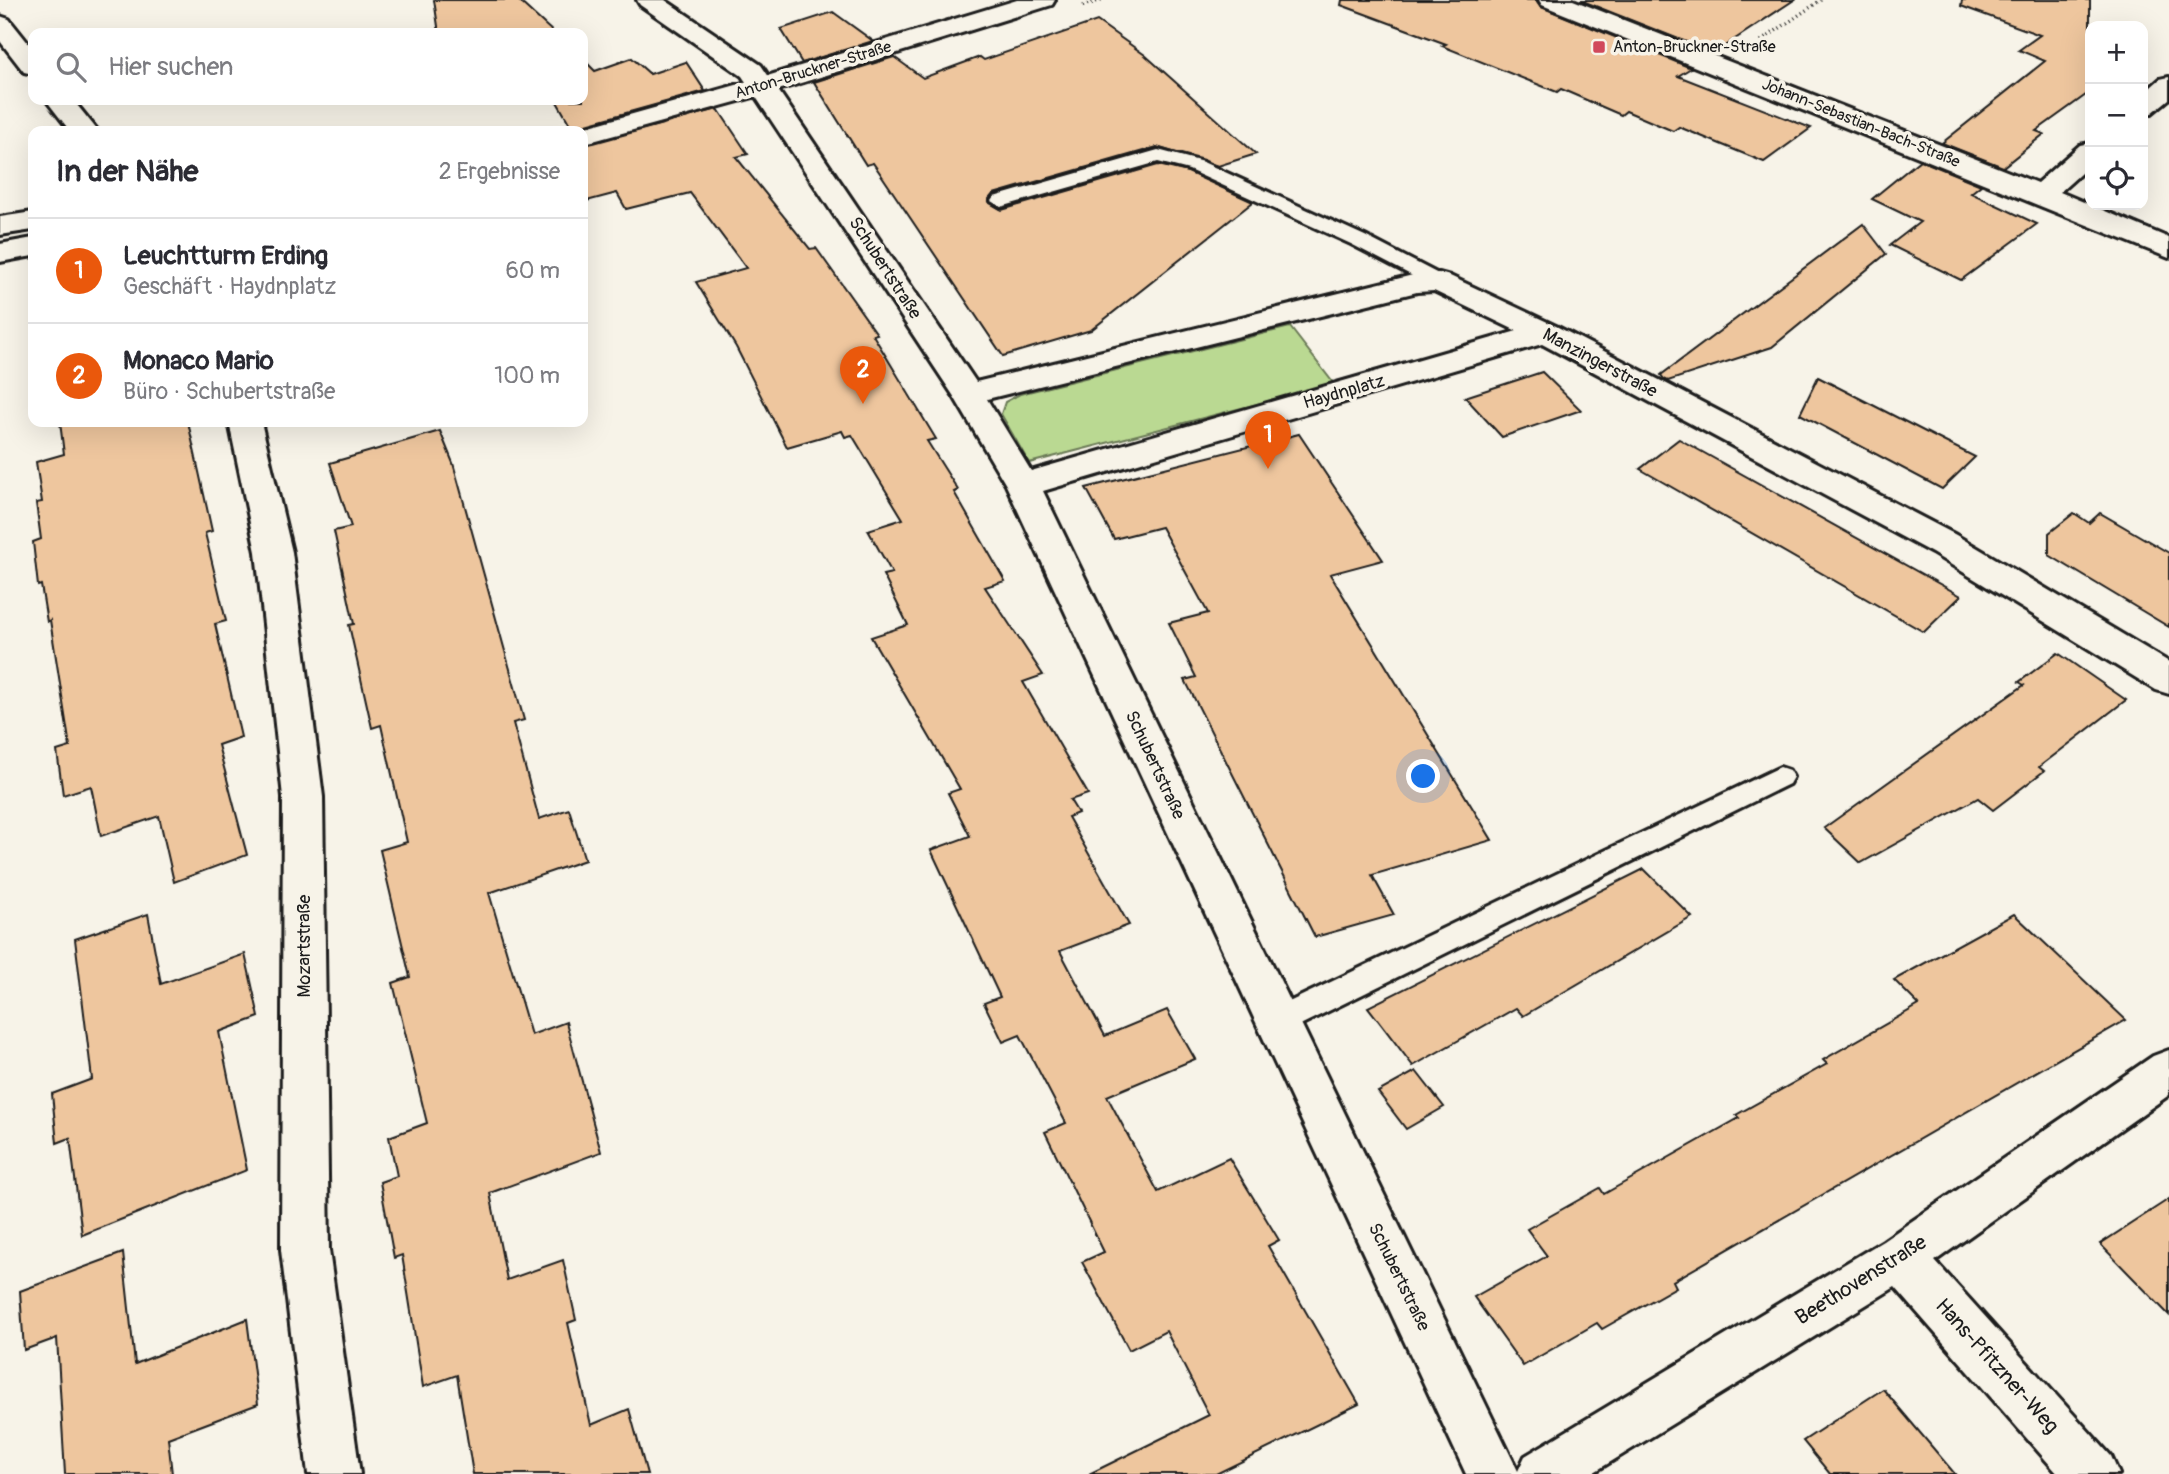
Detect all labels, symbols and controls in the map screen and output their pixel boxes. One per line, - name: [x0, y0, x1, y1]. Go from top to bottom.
- map controls: [2085, 21, 2148, 210]
- button: +: [2085, 21, 2148, 84]
- search box: [28, 28, 588, 105]
- street label: Anton-Bruckner-Straße: [732, 37, 894, 103]
- place label: Anton-Bruckner-Straße: [1613, 37, 1776, 57]
- marker: Anton-Bruckner-Straße: [1591, 39, 1607, 55]
- icon: search: [52, 48, 90, 86]
- text: Hier suchen: [108, 51, 233, 83]
- street label: Johann-Sebastian-Bach-Straße: [1759, 74, 1963, 172]
- button: −: [2085, 84, 2148, 147]
- button: locate: [2085, 147, 2148, 210]
- text: In der Nähe: [56, 153, 198, 190]
- text: 2 Ergebnisse: [439, 157, 560, 186]
- street label: Schubertstraße: [843, 213, 927, 324]
- text: Leuchtturm Erding: [123, 240, 328, 272]
- text: 1: [75, 256, 84, 285]
- text: 60 m: [505, 256, 560, 285]
- text: Geschäft · Haydnplatz: [123, 272, 336, 301]
- street label: Manzingerstraße: [1539, 323, 1661, 403]
- text: Monaco Mario: [123, 345, 274, 377]
- pin: 2: [840, 346, 886, 404]
- text: 2: [73, 361, 85, 390]
- text: 100 m: [494, 361, 560, 390]
- street label: Haydnplatz: [1301, 369, 1387, 415]
- text: Büro · Schubertstraße: [123, 377, 335, 406]
- pin: 1: [1245, 411, 1291, 469]
- street label: Schubertstraße: [1120, 707, 1190, 823]
- your location: [1406, 759, 1440, 793]
- street label: Mozartstraße: [293, 894, 316, 997]
- street label: Schubertstraße: [1363, 1219, 1435, 1335]
- street label: Beethovenstraße: [1790, 1228, 1932, 1331]
- street label: Hans-Pfitzner-Weg: [1929, 1293, 2065, 1439]

